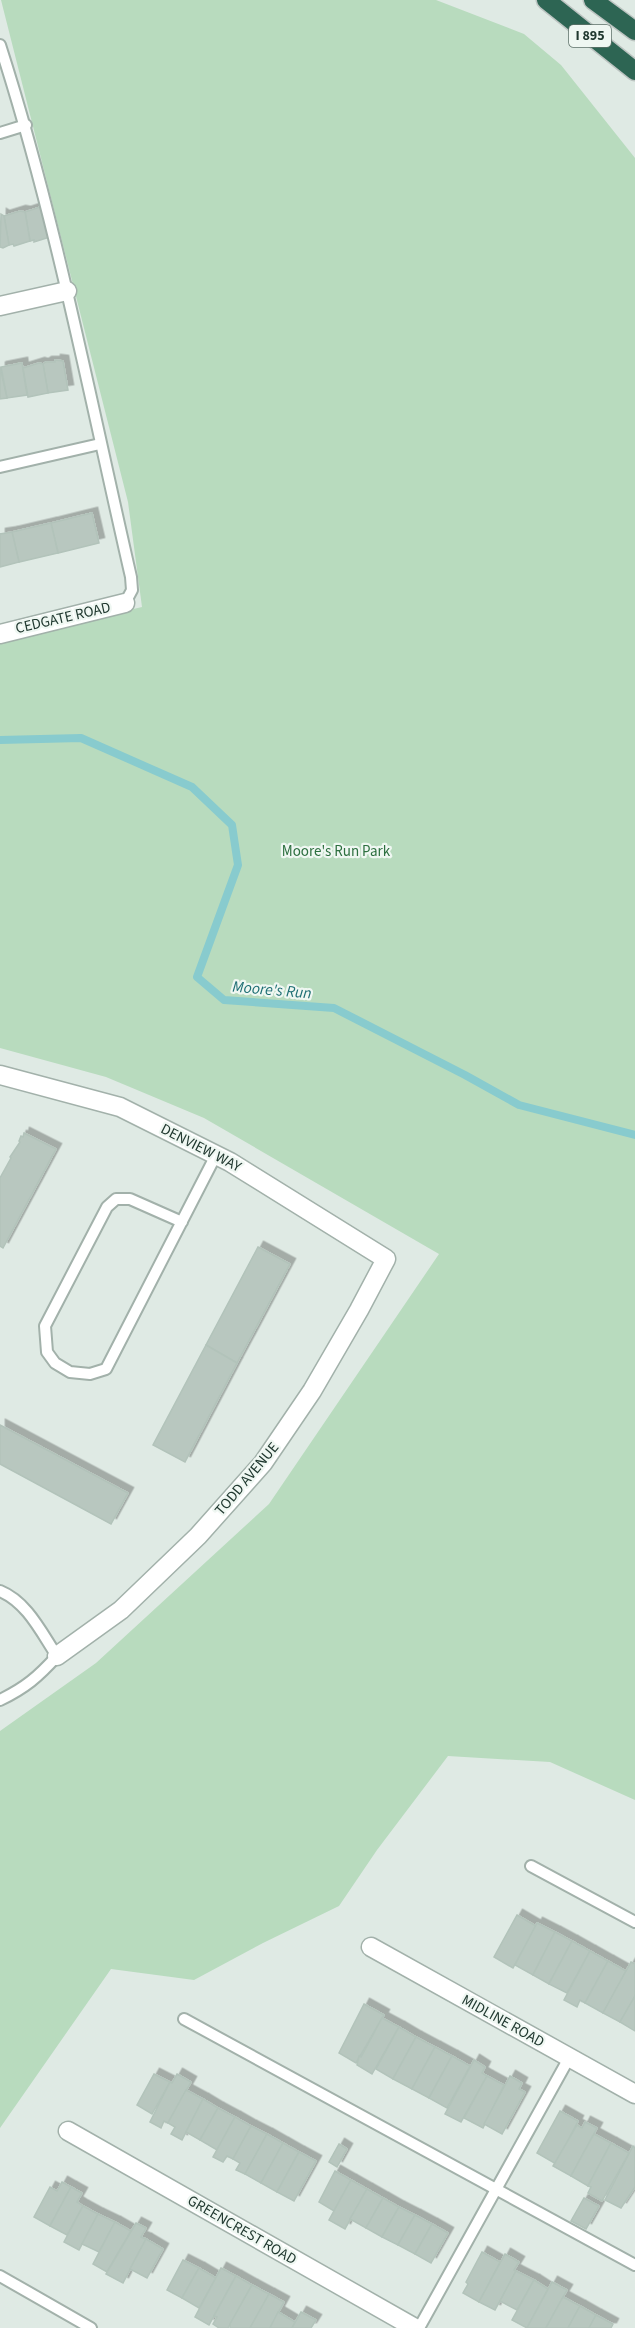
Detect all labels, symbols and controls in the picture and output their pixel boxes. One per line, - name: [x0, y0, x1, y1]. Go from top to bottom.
- road number: I 895: [569, 25, 611, 47]
- street label: CEDGATE ROAD: [13, 597, 113, 639]
- park label: Moore's Run Park: [282, 841, 391, 862]
- water label: Moore's Run: [231, 976, 313, 1004]
- street label: DENVIEW WAY: [157, 1119, 246, 1178]
- street label: TODD AVENUE: [210, 1438, 284, 1520]
- street label: MIDLINE ROAD: [458, 1990, 548, 2052]
- street label: GREENCREST ROAD: [184, 2190, 300, 2270]

